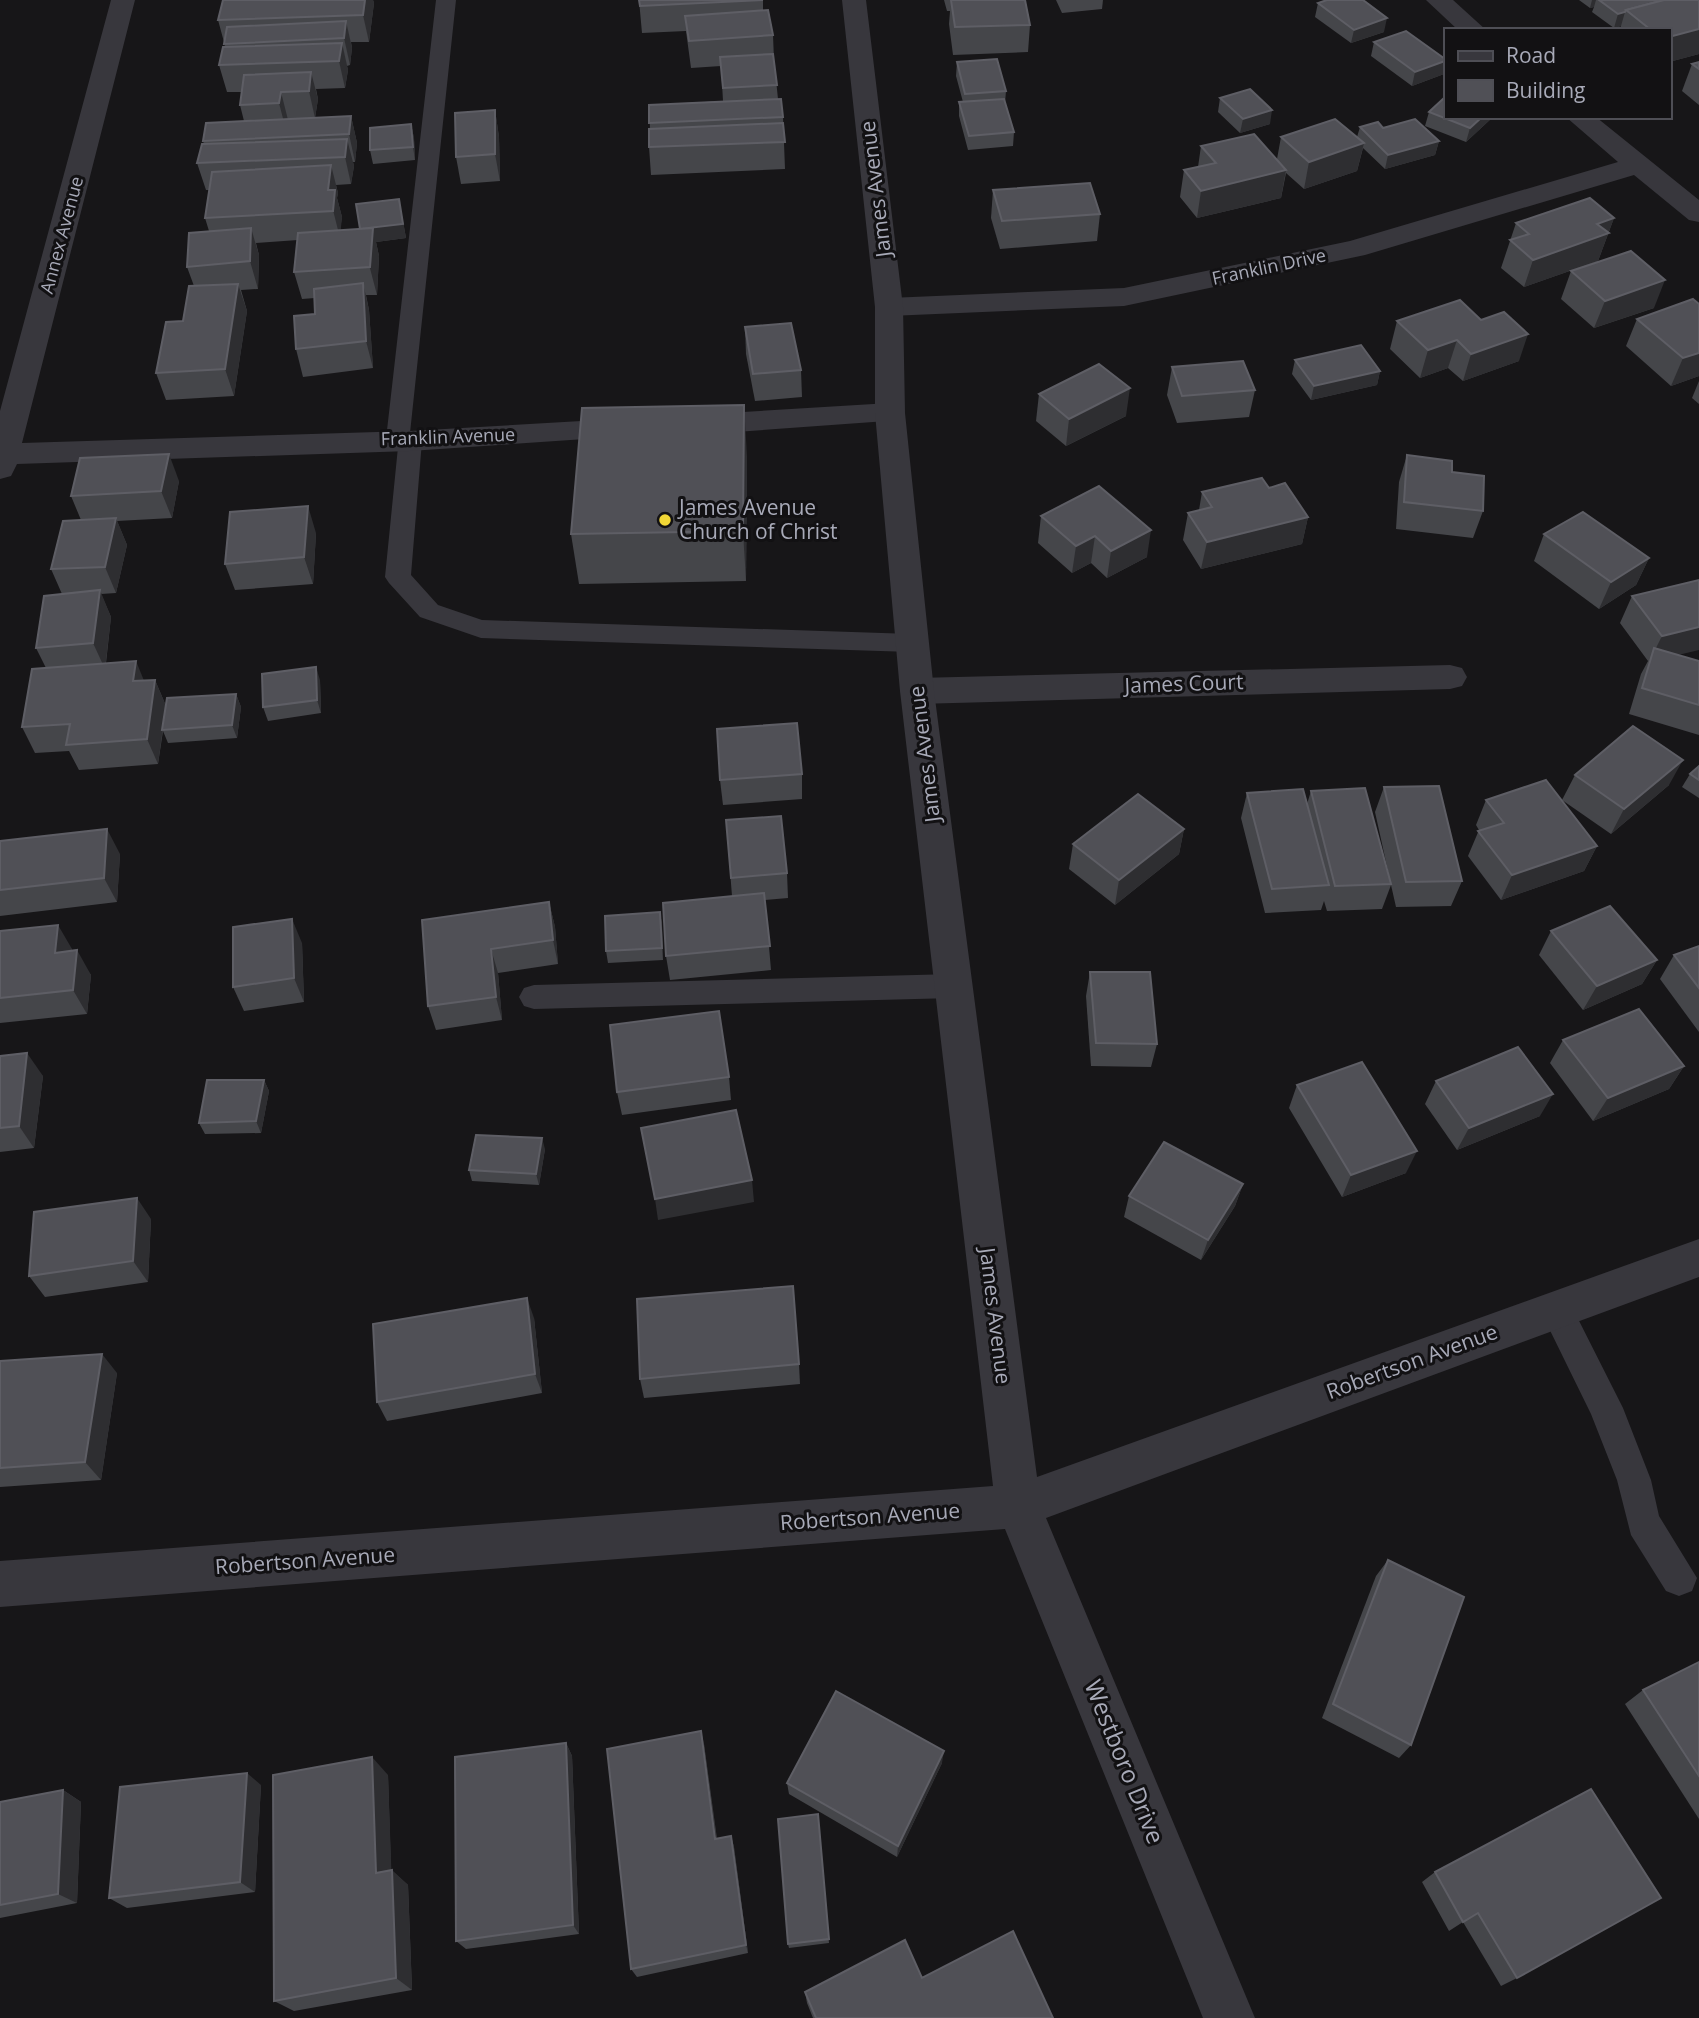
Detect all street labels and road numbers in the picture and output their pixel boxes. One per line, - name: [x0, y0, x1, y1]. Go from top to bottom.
- street label: James Avenue: [853, 119, 898, 261]
- street label: Annex Avenue: [34, 174, 88, 296]
- street label: Franklin Drive: [1210, 242, 1328, 290]
- street label: Franklin Avenue: [380, 422, 516, 450]
- street label: James Court: [1122, 667, 1244, 699]
- street label: James Avenue: [902, 684, 947, 826]
- street label: James Avenue: [973, 1244, 1018, 1386]
- street label: Robertson Avenue: [1322, 1317, 1501, 1405]
- street label: Robertson Avenue: [779, 1496, 961, 1536]
- street label: Robertson Avenue: [214, 1540, 396, 1580]
- street label: Westboro Drive: [1078, 1675, 1173, 1848]

